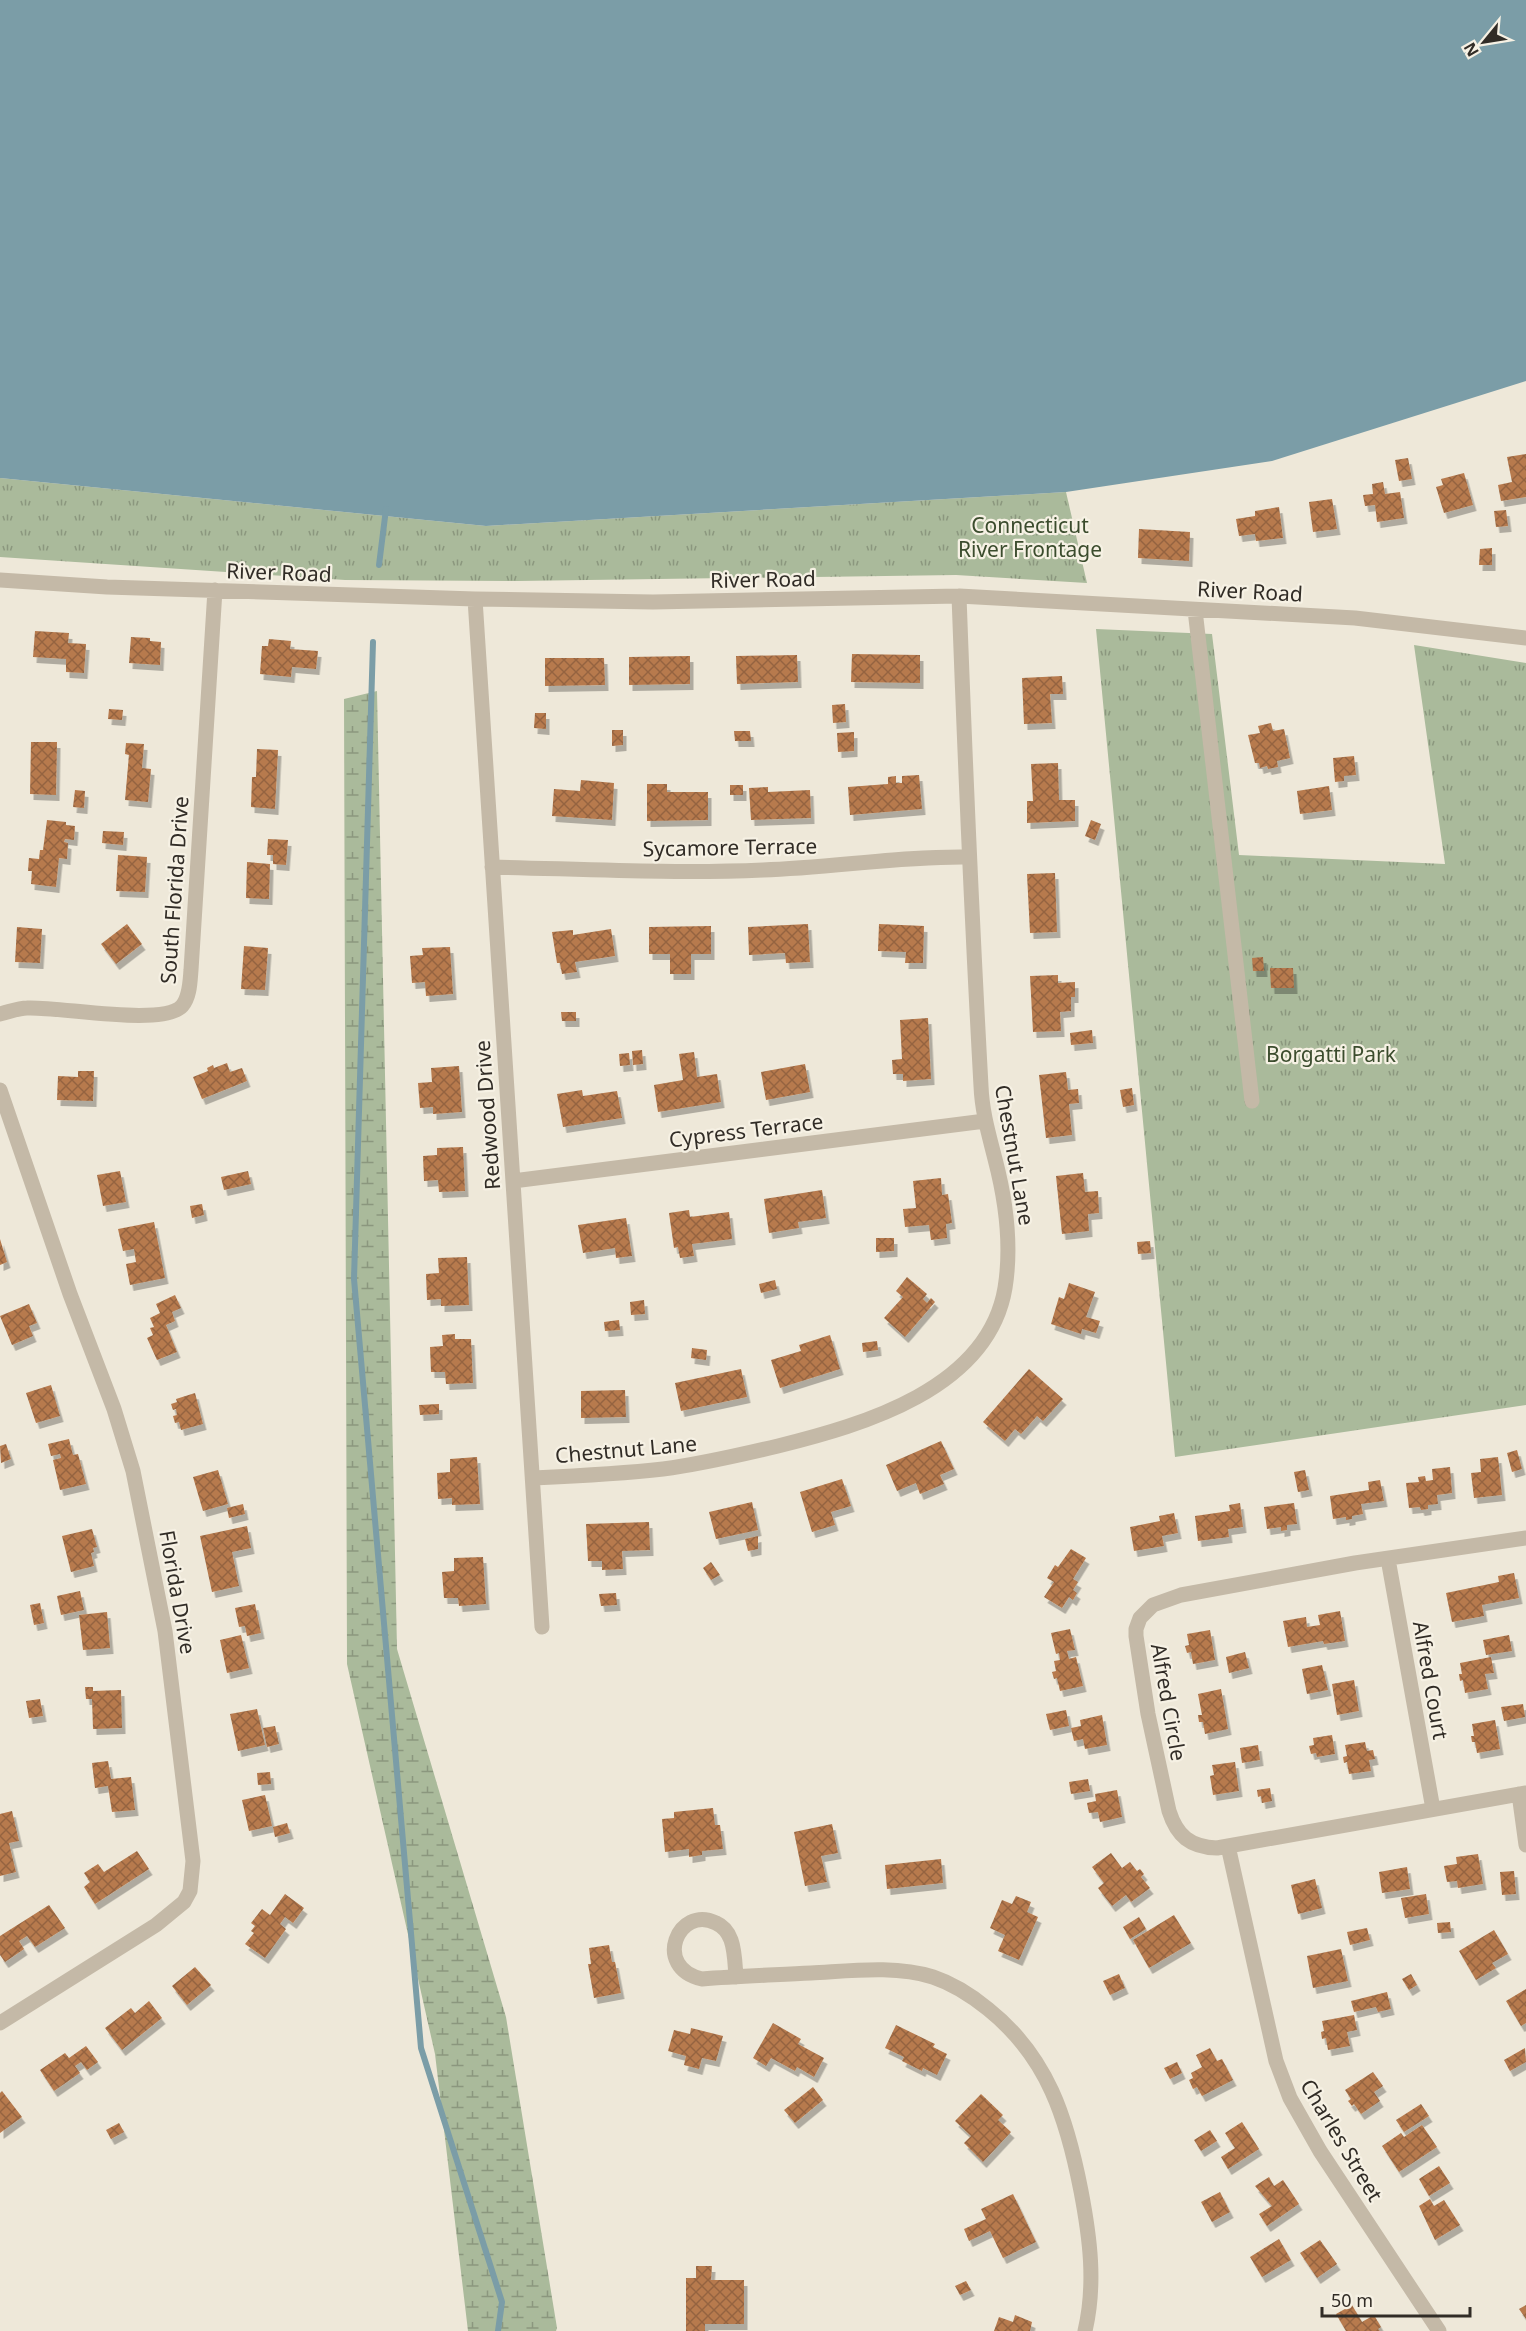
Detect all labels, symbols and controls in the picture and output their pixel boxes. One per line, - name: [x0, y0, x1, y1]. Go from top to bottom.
- north arrow: [1454, 12, 1514, 72]
- text: N: [1458, 38, 1484, 61]
- park label: Connecticut River Frontage: [958, 511, 1102, 563]
- street label: River Road: [226, 556, 332, 588]
- street label: River Road: [710, 564, 816, 594]
- street label: River Road: [1197, 574, 1303, 608]
- street label: South Florida Drive: [153, 795, 195, 985]
- street label: Sycamore Terrace: [642, 831, 818, 863]
- street label: Redwood Drive: [468, 1039, 506, 1191]
- park label: Borgatti Park: [1266, 1040, 1397, 1068]
- street label: Chestnut Lane: [989, 1082, 1041, 1228]
- street label: Cypress Terrace: [667, 1107, 825, 1153]
- street label: Chestnut Lane: [554, 1429, 698, 1469]
- street label: Florida Drive: [153, 1528, 203, 1656]
- street label: Alfred Court: [1407, 1619, 1455, 1742]
- street label: Alfred Circle: [1145, 1641, 1193, 1763]
- street label: Charles Street: [1294, 2074, 1390, 2207]
- scale bar: [1322, 2280, 1470, 2318]
- text: 50 m: [1331, 2288, 1373, 2312]

